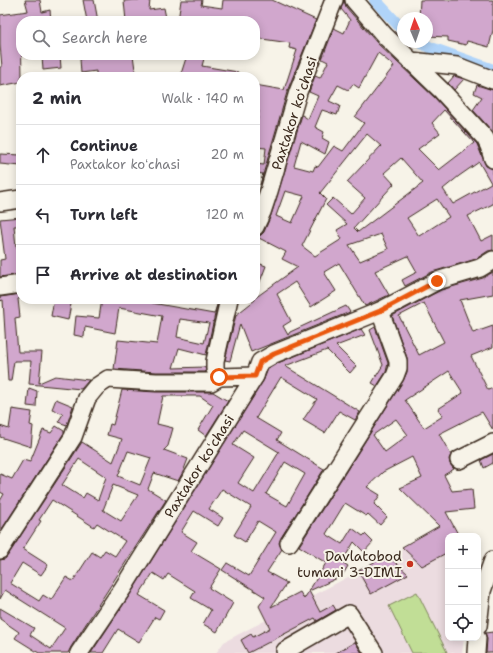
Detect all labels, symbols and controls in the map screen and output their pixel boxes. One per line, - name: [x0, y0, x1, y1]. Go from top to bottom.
- north arrow: [397, 12, 433, 48]
- search box: [16, 16, 260, 60]
- icon: search: [30, 27, 52, 49]
- text: Search here: [62, 28, 148, 48]
- street label: Paxtakor koʻchasi: [267, 54, 321, 172]
- text: 2 min: [32, 87, 82, 109]
- text: Walk · 140 m: [161, 90, 244, 107]
- text: Continue: [70, 136, 138, 156]
- icon: ahead: [32, 144, 54, 166]
- text: 20 m: [211, 146, 244, 163]
- text: Paxtakor koʻchasi: [70, 156, 180, 173]
- icon: left: [32, 204, 54, 226]
- text: Turn left: [70, 205, 138, 225]
- text: 120 m: [206, 206, 244, 223]
- icon: arrive: [32, 264, 54, 286]
- text: Arrive at destination: [70, 265, 238, 285]
- route end: [428, 272, 446, 290]
- route start: [210, 368, 228, 386]
- street label: Paxtakor koʻchasi: [160, 411, 238, 521]
- map controls: [445, 533, 481, 641]
- button: +: [445, 533, 481, 569]
- place label: Davlatobod tumani 3-DIMI: [297, 547, 402, 581]
- marker: Davlatobod tumani 3-DIMI: [405, 559, 415, 569]
- button: −: [445, 569, 481, 605]
- button: locate: [445, 605, 481, 641]

